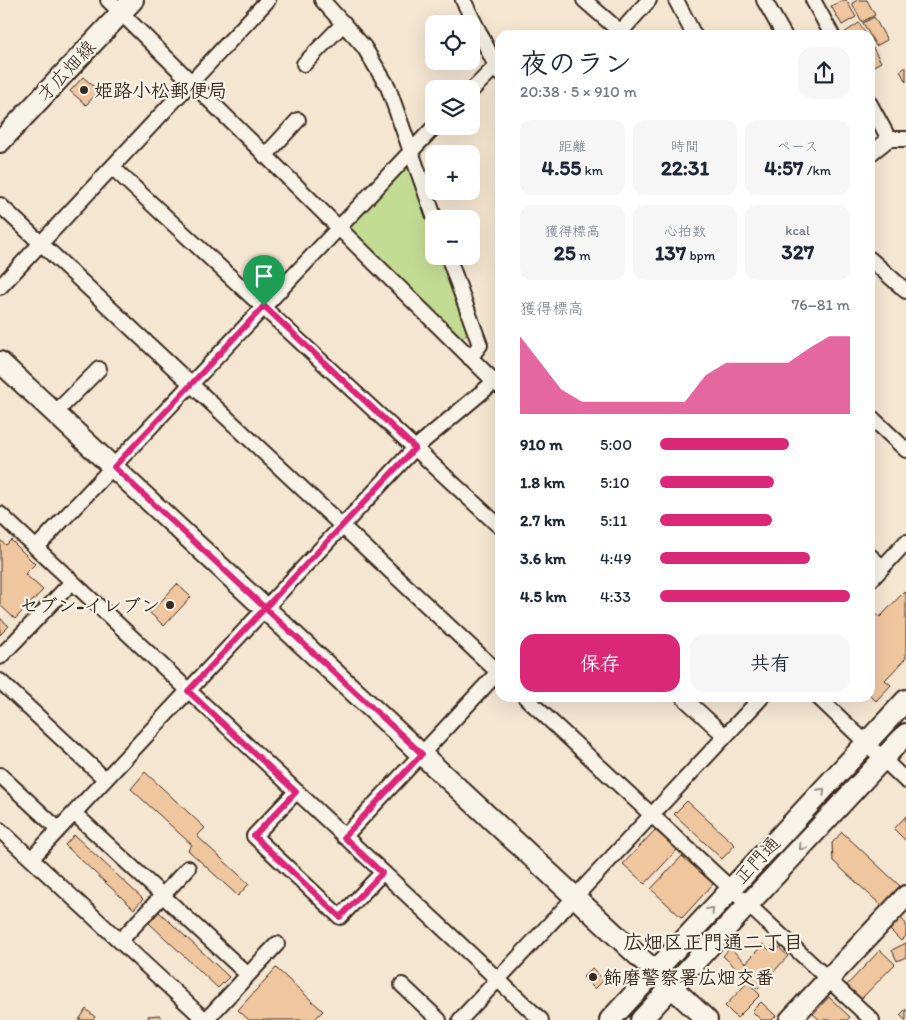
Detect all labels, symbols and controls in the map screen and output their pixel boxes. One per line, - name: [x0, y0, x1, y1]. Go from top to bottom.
- map controls: [425, 15, 480, 265]
- button: locate: [425, 15, 480, 70]
- street label: 才広畑線: [32, 35, 100, 107]
- text: 夜のラン: [520, 46, 632, 80]
- button: share: [798, 47, 850, 99]
- place label: 姫路小松郵便局: [94, 79, 227, 102]
- button: layers: [425, 80, 480, 135]
- text: 20:38 · 5 × 910 m: [520, 82, 637, 101]
- marker: 姫路小松郵便局: [78, 84, 90, 96]
- text: 距離: [558, 138, 586, 155]
- text: 時間: [671, 138, 699, 155]
- text: ペース: [777, 138, 818, 155]
- button: +: [425, 145, 480, 200]
- text: 4.55: [542, 155, 581, 180]
- text: 22:31: [661, 155, 709, 180]
- text: 4:57: [764, 155, 803, 180]
- text: km: [581, 162, 603, 179]
- text: /km: [803, 162, 831, 179]
- button: −: [425, 210, 480, 265]
- text: kcal: [785, 222, 810, 239]
- text: 獲得標高: [544, 223, 600, 240]
- text: 心拍数: [664, 223, 706, 240]
- text: 327: [781, 239, 814, 264]
- text: 25: [554, 240, 576, 265]
- text: 137: [655, 240, 686, 265]
- text: m: [576, 247, 591, 264]
- text: bpm: [686, 247, 715, 264]
- pin: [243, 255, 285, 306]
- icon: arrive: [250, 262, 278, 290]
- text: 76–81 m: [791, 295, 850, 314]
- text: 獲得標高: [520, 299, 584, 318]
- text: 910 m: [520, 435, 563, 454]
- text: 5:00: [600, 435, 632, 454]
- text: 1.8 km: [520, 473, 565, 492]
- text: 5:10: [600, 473, 630, 492]
- text: 2.7 km: [520, 511, 565, 530]
- text: 5:11: [600, 511, 627, 530]
- text: 3.6 km: [520, 549, 566, 568]
- text: 4:49: [600, 549, 632, 568]
- text: 4.5 km: [520, 587, 567, 606]
- text: 4:33: [600, 587, 631, 606]
- place label: セブン-イレブン: [19, 594, 160, 617]
- marker: セブン-イレブン: [164, 599, 176, 611]
- button: 保存: [520, 634, 680, 692]
- button: 共有: [690, 634, 850, 692]
- one-way arrow: [816, 787, 825, 796]
- street label: 正門通: [729, 831, 785, 889]
- one-way arrow: [799, 841, 808, 850]
- one-way arrow: [705, 906, 714, 915]
- district label: 広畑区正門通二丁目: [623, 930, 803, 954]
- place label: 飾磨警察署広畑交番: [603, 966, 774, 989]
- marker: 飾磨警察署広畑交番: [587, 971, 599, 983]

